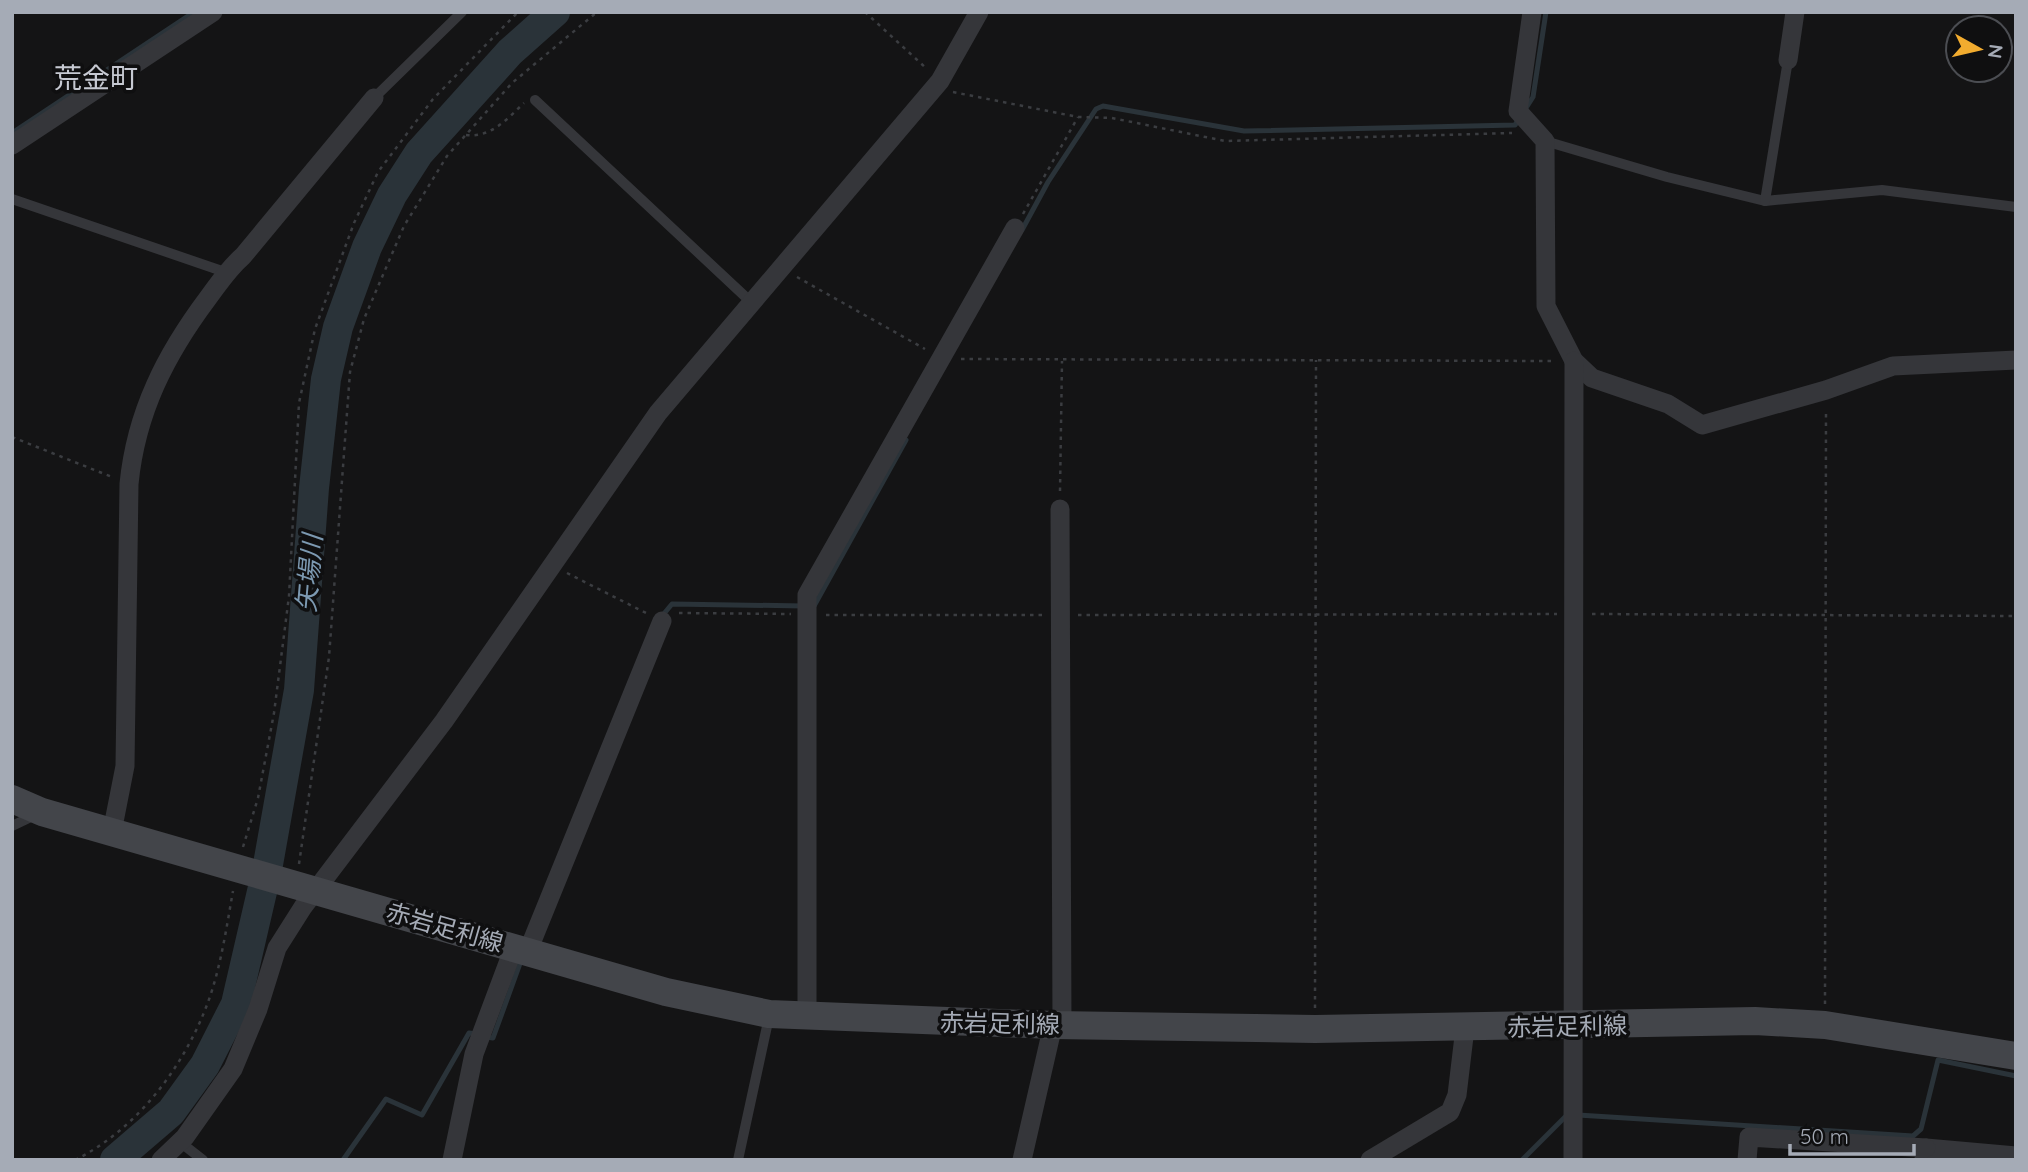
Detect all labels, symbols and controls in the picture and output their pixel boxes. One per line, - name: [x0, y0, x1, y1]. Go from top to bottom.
- north arrow: [1944, 14, 2014, 84]
- text: N: [1983, 43, 2009, 60]
- district label: 荒金町: [54, 60, 138, 95]
- water label: 矢場川: [289, 530, 329, 613]
- street label: 赤岩足利線: [383, 896, 507, 958]
- street label: 赤岩足利線: [940, 1007, 1060, 1039]
- street label: 赤岩足利線: [1507, 1010, 1627, 1042]
- scale bar: [1790, 1112, 1914, 1156]
- text: 50 m: [1800, 1123, 1849, 1149]

